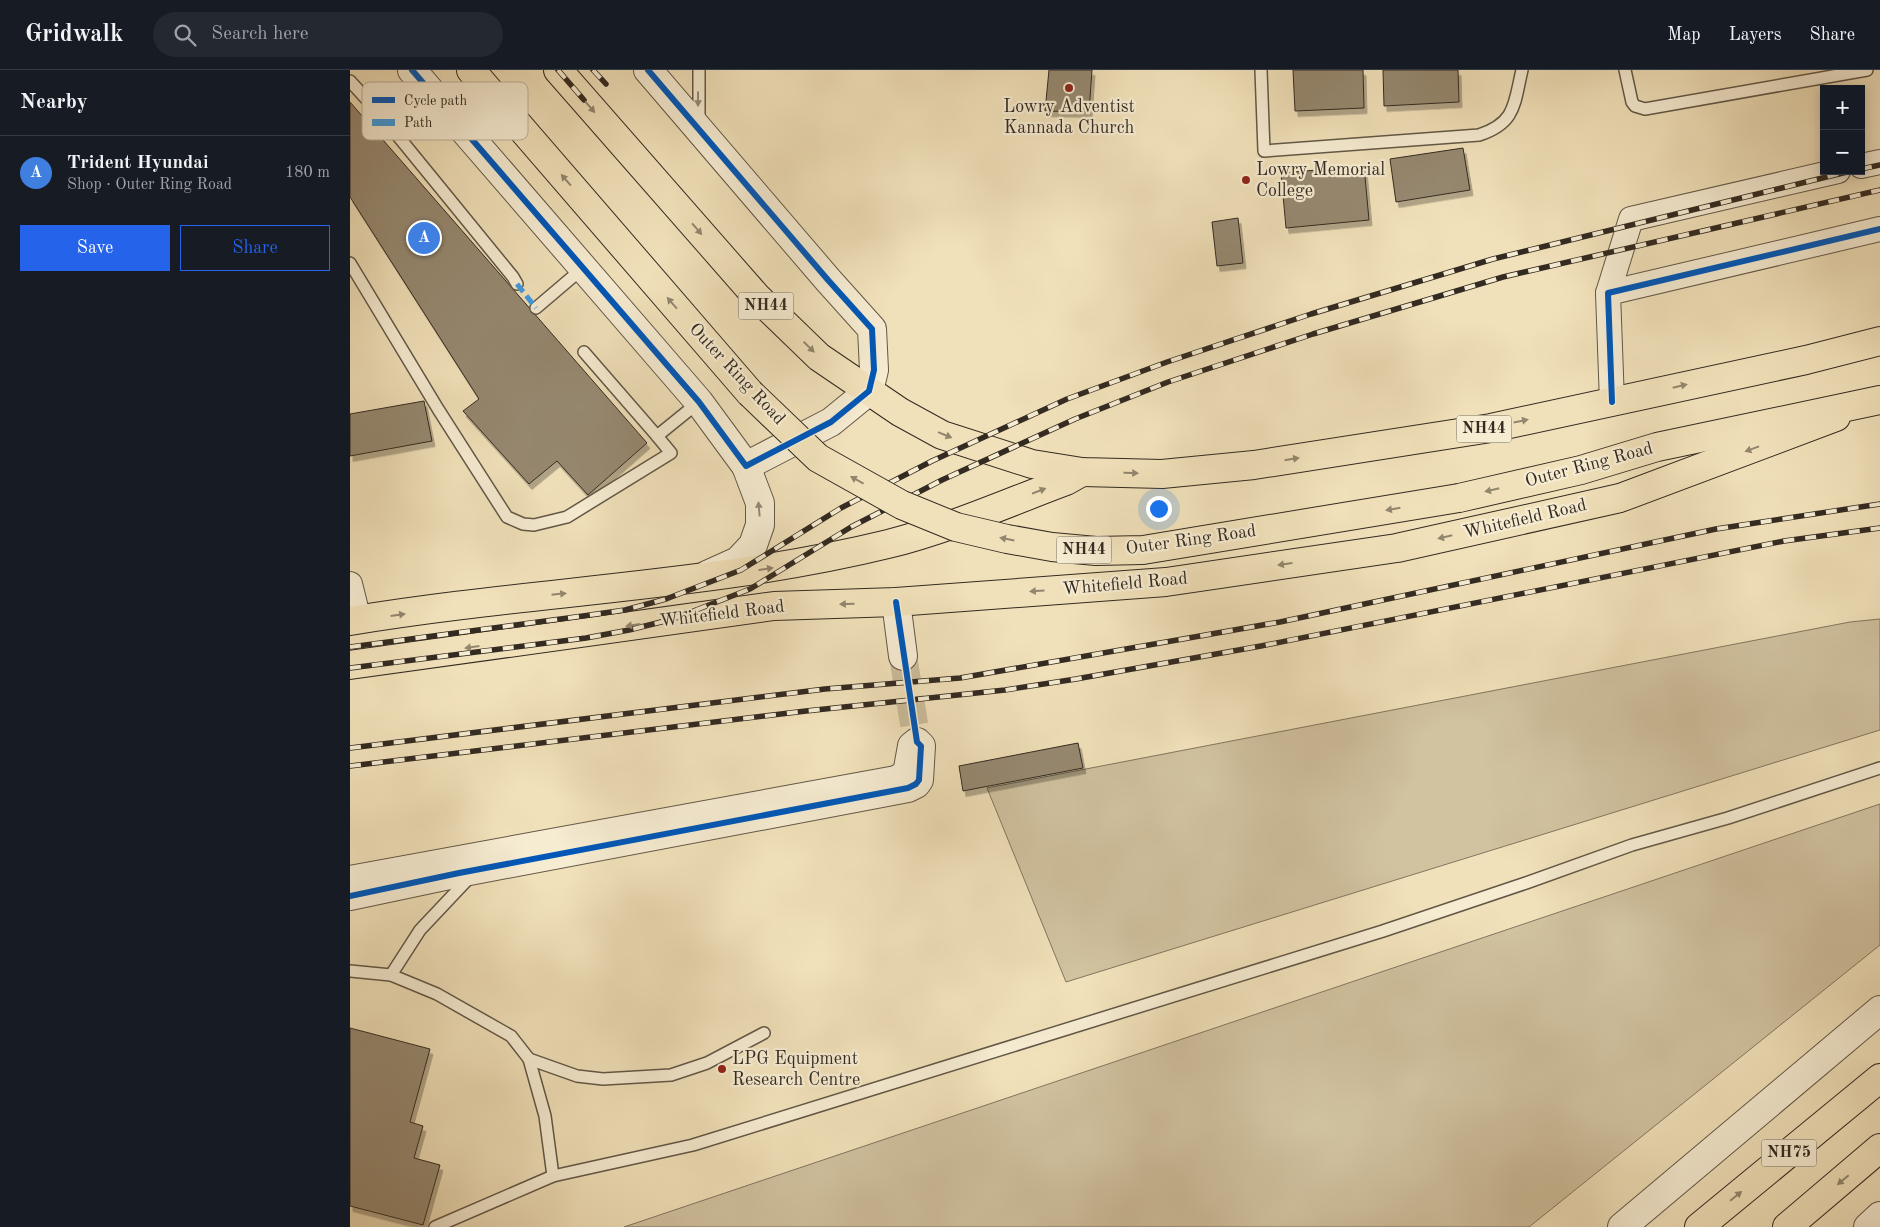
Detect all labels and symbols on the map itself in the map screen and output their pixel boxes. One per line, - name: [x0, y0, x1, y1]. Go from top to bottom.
- legend: [362, 82, 528, 140]
- marker: Lowry Adventist Kannada Church: [1063, 82, 1075, 94]
- one-way arrow: [695, 92, 703, 108]
- text: Cycle path: [404, 94, 467, 108]
- place label: Lowry Adventist Kannada Church: [1003, 98, 1135, 137]
- one-way arrow: [584, 101, 595, 113]
- text: Path: [404, 116, 433, 130]
- place label: Lowry Memorial College: [1256, 161, 1385, 200]
- marker: Lowry Memorial College: [1240, 174, 1252, 186]
- one-way arrow: [560, 175, 572, 187]
- pin: A: [408, 219, 440, 257]
- one-way arrow: [691, 223, 702, 235]
- road number: NH44: [738, 292, 794, 320]
- one-way arrow: [667, 297, 678, 310]
- street label: Outer Ring Road: [686, 320, 788, 428]
- one-way arrow: [803, 341, 815, 353]
- one-way arrow: [1673, 382, 1689, 390]
- road number: NH44: [1456, 416, 1512, 442]
- one-way arrow: [1514, 417, 1529, 425]
- one-way arrow: [938, 431, 953, 439]
- street label: Outer Ring Road: [1523, 439, 1655, 491]
- one-way arrow: [1744, 445, 1759, 453]
- one-way arrow: [1285, 455, 1301, 463]
- one-way arrow: [1123, 469, 1139, 477]
- one-way arrow: [850, 476, 863, 485]
- one-way arrow: [1484, 486, 1499, 494]
- one-way arrow: [1032, 487, 1047, 495]
- your location: [1146, 496, 1172, 522]
- street label: Whitefield Road: [1462, 496, 1588, 542]
- one-way arrow: [755, 500, 763, 516]
- one-way arrow: [1385, 505, 1401, 513]
- street label: Outer Ring Road: [1125, 522, 1257, 558]
- one-way arrow: [1438, 533, 1453, 541]
- one-way arrow: [999, 534, 1015, 542]
- road number: NH44: [1056, 536, 1112, 564]
- one-way arrow: [1277, 560, 1293, 568]
- one-way arrow: [758, 565, 774, 573]
- street label: Whitefield Road: [1062, 570, 1188, 598]
- one-way arrow: [1029, 588, 1045, 596]
- one-way arrow: [552, 590, 568, 598]
- street label: Whitefield Road: [659, 597, 785, 631]
- one-way arrow: [839, 600, 855, 608]
- one-way arrow: [391, 611, 407, 619]
- one-way arrow: [625, 621, 641, 629]
- one-way arrow: [464, 643, 480, 651]
- place label: LPG Equipment Research Centre: [732, 1050, 860, 1089]
- marker: LPG Equipment Research Centre: [716, 1063, 728, 1075]
- road number: NH75: [1762, 1140, 1816, 1166]
- one-way arrow: [1836, 1174, 1849, 1185]
- one-way arrow: [1730, 1191, 1743, 1202]

